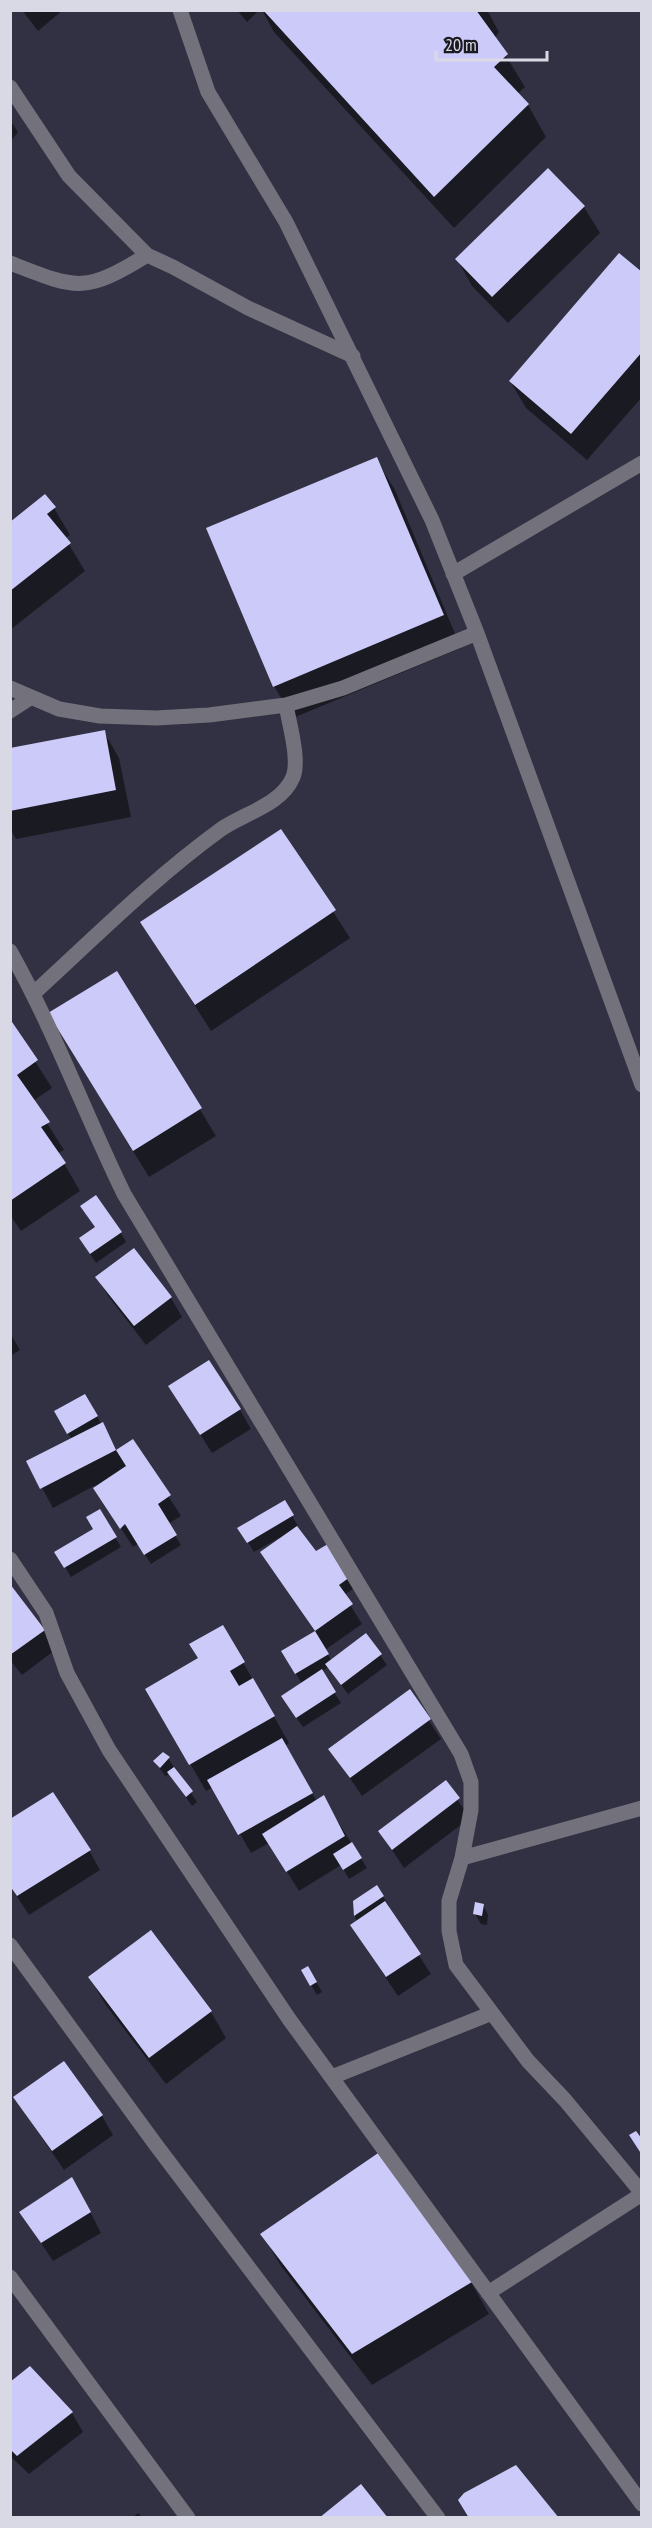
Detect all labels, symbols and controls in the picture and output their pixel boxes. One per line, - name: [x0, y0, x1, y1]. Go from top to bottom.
- scale bar: [436, 24, 547, 62]
- text: 20 m: [445, 33, 477, 56]

